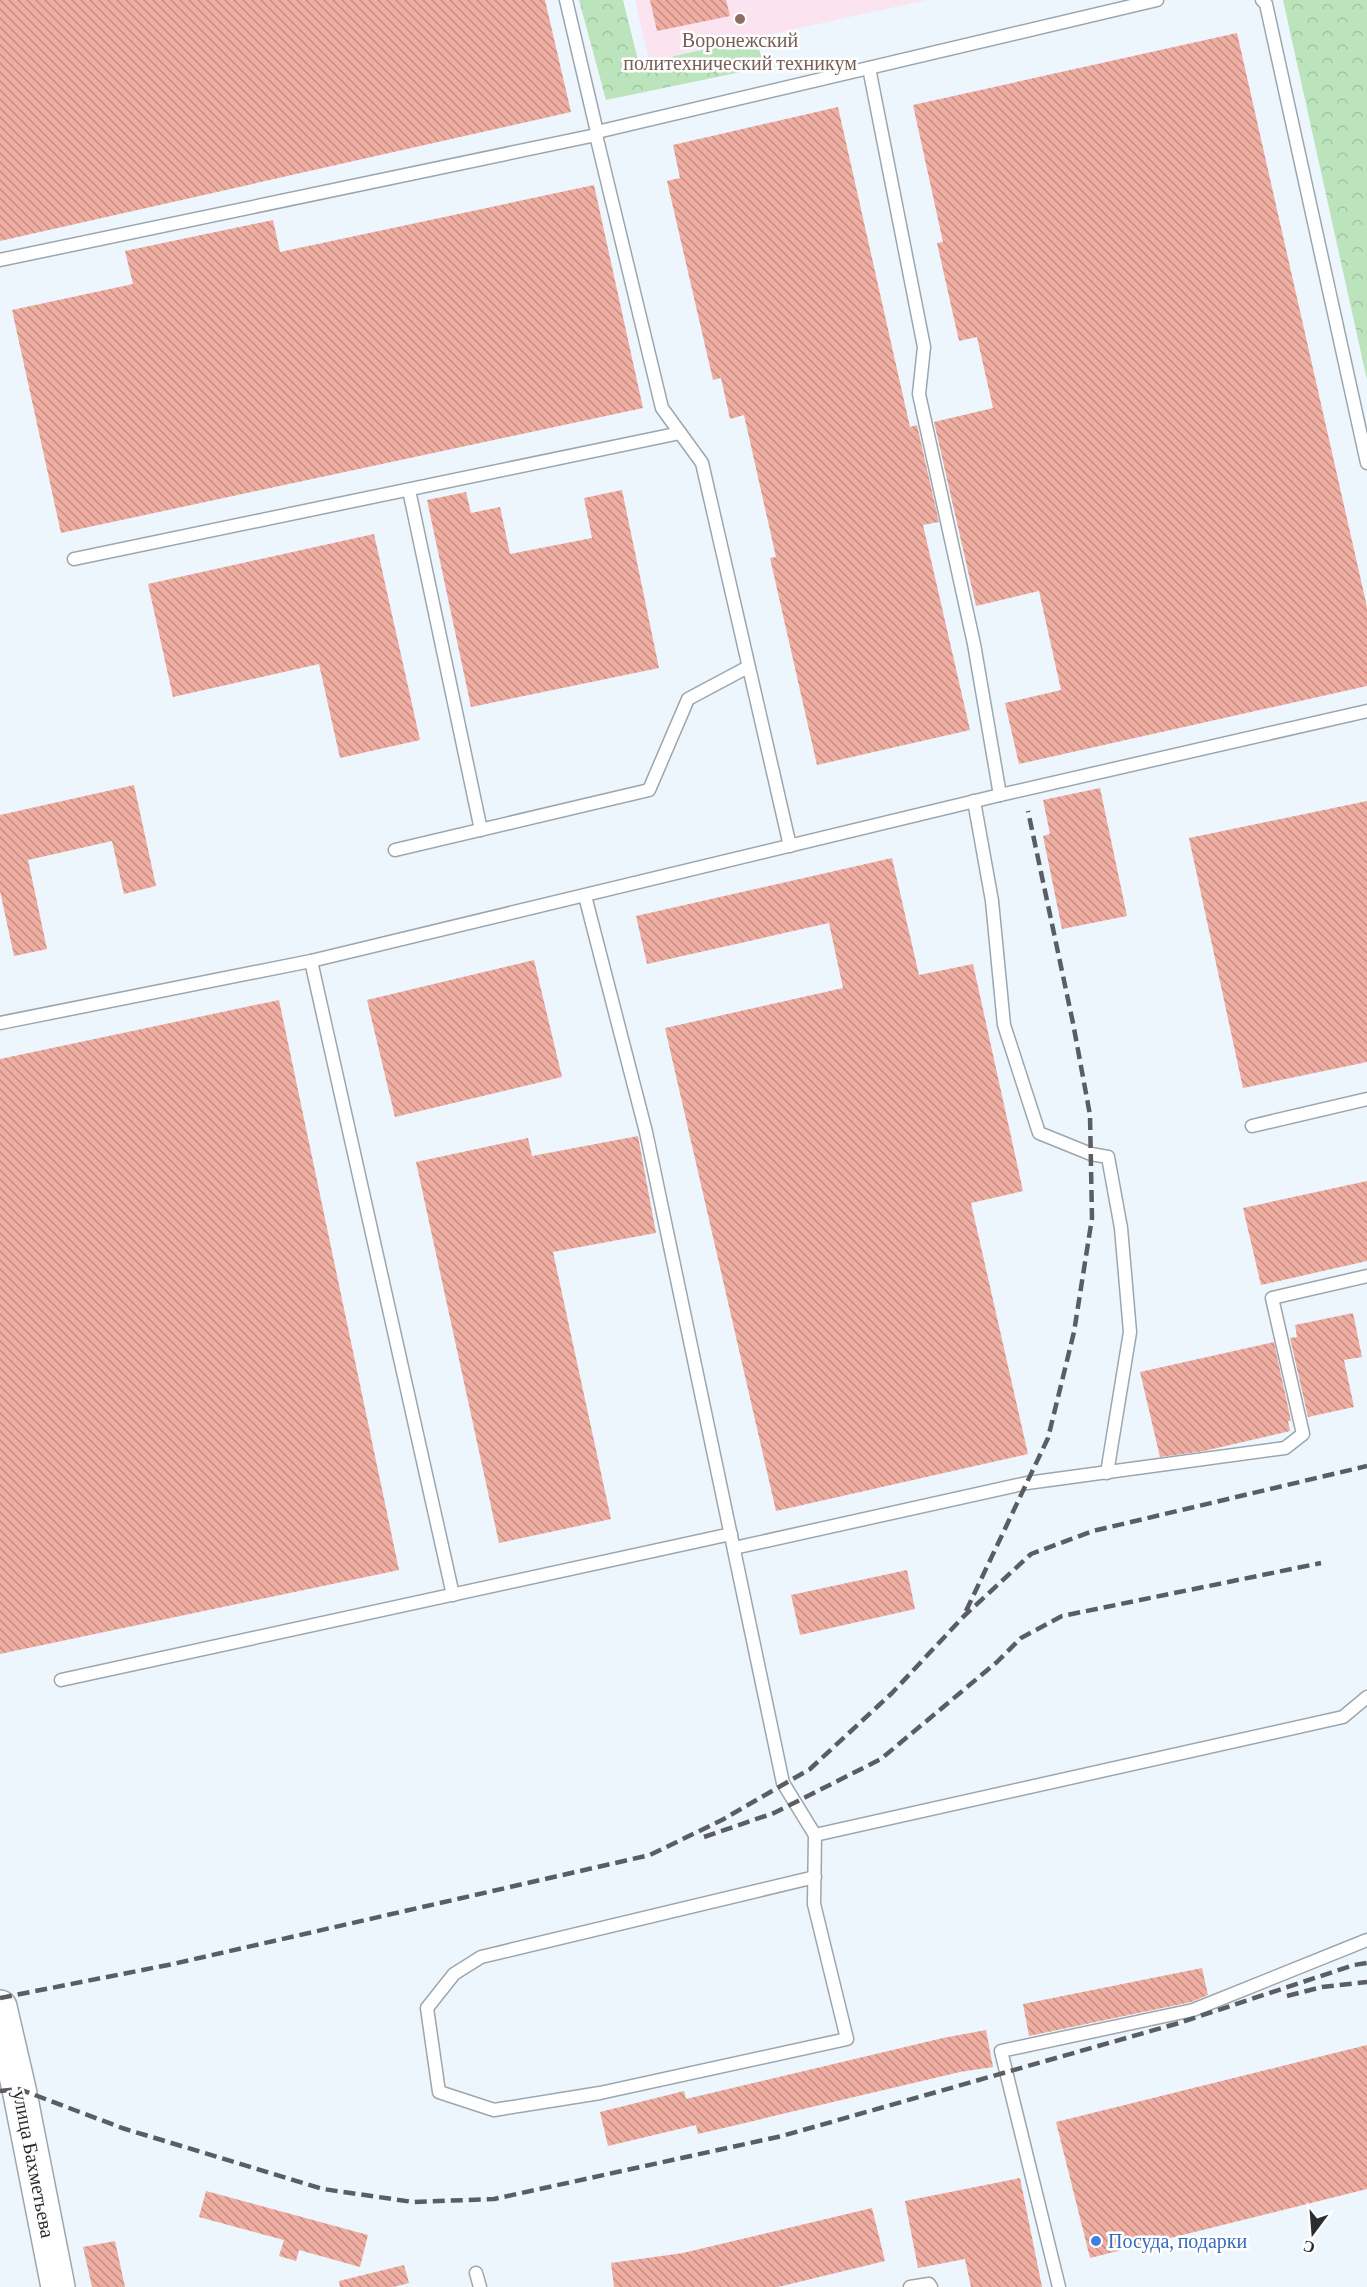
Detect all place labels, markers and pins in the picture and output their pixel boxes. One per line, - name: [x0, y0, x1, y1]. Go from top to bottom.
- marker: Воронежский политехнический техникум: [733, 12, 747, 26]
- place label: Воронежский политехнический техникум: [623, 29, 857, 75]
- place label: Посуда, подарки: [1108, 2230, 1248, 2253]
- marker: Посуда, подарки: [1089, 2234, 1103, 2248]

